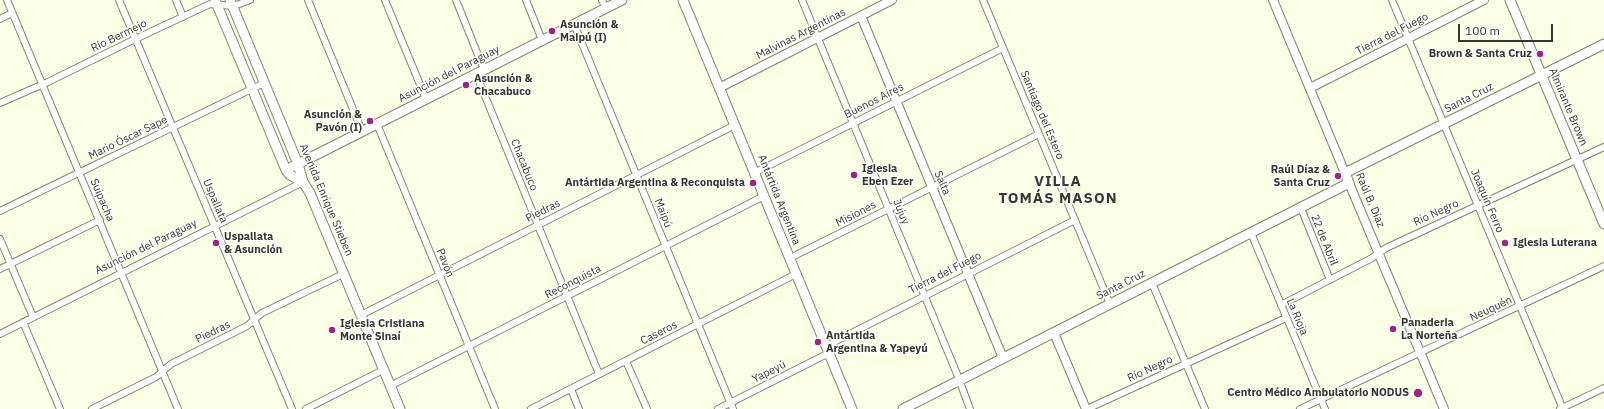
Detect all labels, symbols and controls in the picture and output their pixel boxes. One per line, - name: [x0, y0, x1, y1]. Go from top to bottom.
- street label: Malvinas Argentinas: [754, 6, 848, 62]
- street label: Tierra del Fuego: [1354, 10, 1430, 58]
- scale bar: [1460, 16, 1555, 42]
- street label: Río Bermejo: [89, 17, 149, 55]
- place label: Asunción & Maipú (I): [560, 18, 618, 44]
- text: 100 m: [1465, 23, 1500, 38]
- marker: Asunción & Maipú (I): [547, 26, 557, 36]
- street label: Asunción del Paraguay: [396, 43, 502, 105]
- place label: Brown & Santa Cruz: [1429, 47, 1532, 61]
- marker: Brown & Santa Cruz: [1535, 49, 1545, 59]
- street label: Almirante Brown: [1546, 66, 1590, 148]
- street label: Santiago del Estero: [1017, 69, 1067, 161]
- place label: Asunción & Chacabuco: [474, 72, 532, 98]
- marker: Asunción & Chacabuco: [461, 80, 471, 90]
- street label: Buenos Aires: [842, 80, 906, 122]
- street label: Santa Cruz: [1442, 80, 1496, 116]
- place label: Asunción & Pavón (I): [304, 108, 362, 134]
- street label: Mario Óscar Sape: [86, 113, 170, 163]
- marker: Asunción & Pavón (I): [365, 116, 375, 126]
- street label: Chacabuco: [508, 137, 540, 193]
- street label: Avenida Enrique Stieben: [296, 142, 356, 258]
- street label: Antártida Argentina: [755, 153, 803, 247]
- place label: Iglesia Eben Ezer: [862, 162, 914, 188]
- place label: Raúl Díaz & Santa Cruz: [1271, 163, 1330, 189]
- street label: Joaquín Ferro: [1468, 167, 1506, 235]
- street label: Salta: [931, 169, 953, 197]
- marker: Iglesia Eben Ezer: [849, 170, 859, 180]
- marker: Raúl Díaz & Santa Cruz: [1333, 171, 1343, 181]
- street label: Raúl B. Díaz: [1353, 171, 1387, 229]
- district label: VILLA TOMÁS MASON: [998, 173, 1118, 208]
- place label: Antártida Argentina & Reconquista: [565, 176, 745, 190]
- street label: Suipacha: [87, 177, 117, 223]
- street label: Uspallata: [200, 177, 230, 225]
- marker: Antártida Argentina & Reconquista: [748, 178, 758, 188]
- street label: Piedras: [523, 197, 563, 225]
- street label: Maipú: [651, 197, 675, 229]
- street label: Jujuy: [890, 197, 912, 227]
- street label: Río Negro: [1411, 197, 1461, 229]
- street label: Misiones: [834, 198, 878, 230]
- street label: 22 de Abril: [1308, 212, 1340, 268]
- street label: Asunción del Paraguay: [93, 217, 199, 277]
- place label: Uspallata & Asunción: [224, 230, 282, 256]
- place label: Iglesia Luterana: [1513, 236, 1597, 250]
- marker: Uspallata & Asunción: [211, 238, 221, 248]
- marker: Iglesia Luterana: [1500, 238, 1510, 248]
- street label: Pavón: [433, 247, 457, 279]
- street label: Tierra del Fuego: [907, 249, 983, 297]
- street label: Reconquista: [543, 262, 603, 302]
- street label: Santa Cruz: [1094, 267, 1148, 303]
- street label: Neuquén: [1468, 294, 1514, 324]
- street label: La Rioja: [1283, 297, 1311, 337]
- place label: Panaderia La Norteña: [1401, 316, 1458, 342]
- place label: Iglesia Cristiana Monte Sinaí: [340, 317, 425, 343]
- street label: Piedras: [193, 318, 233, 346]
- street label: Caseros: [638, 318, 680, 348]
- marker: Panaderia La Norteña: [1388, 324, 1398, 334]
- marker: Iglesia Cristiana Monte Sinaí: [327, 325, 337, 335]
- place label: Antártida Argentina & Yapeyú: [826, 329, 928, 355]
- marker: Antártida Argentina & Yapeyú: [813, 337, 823, 347]
- street label: Río Negro: [1125, 353, 1175, 385]
- street label: Yapeyú: [750, 358, 788, 386]
- place label: Centro Médico Ambulatorio NODUS: [1227, 386, 1409, 400]
- marker: Centro Médico Ambulatorio NODUS: [1412, 387, 1424, 399]

